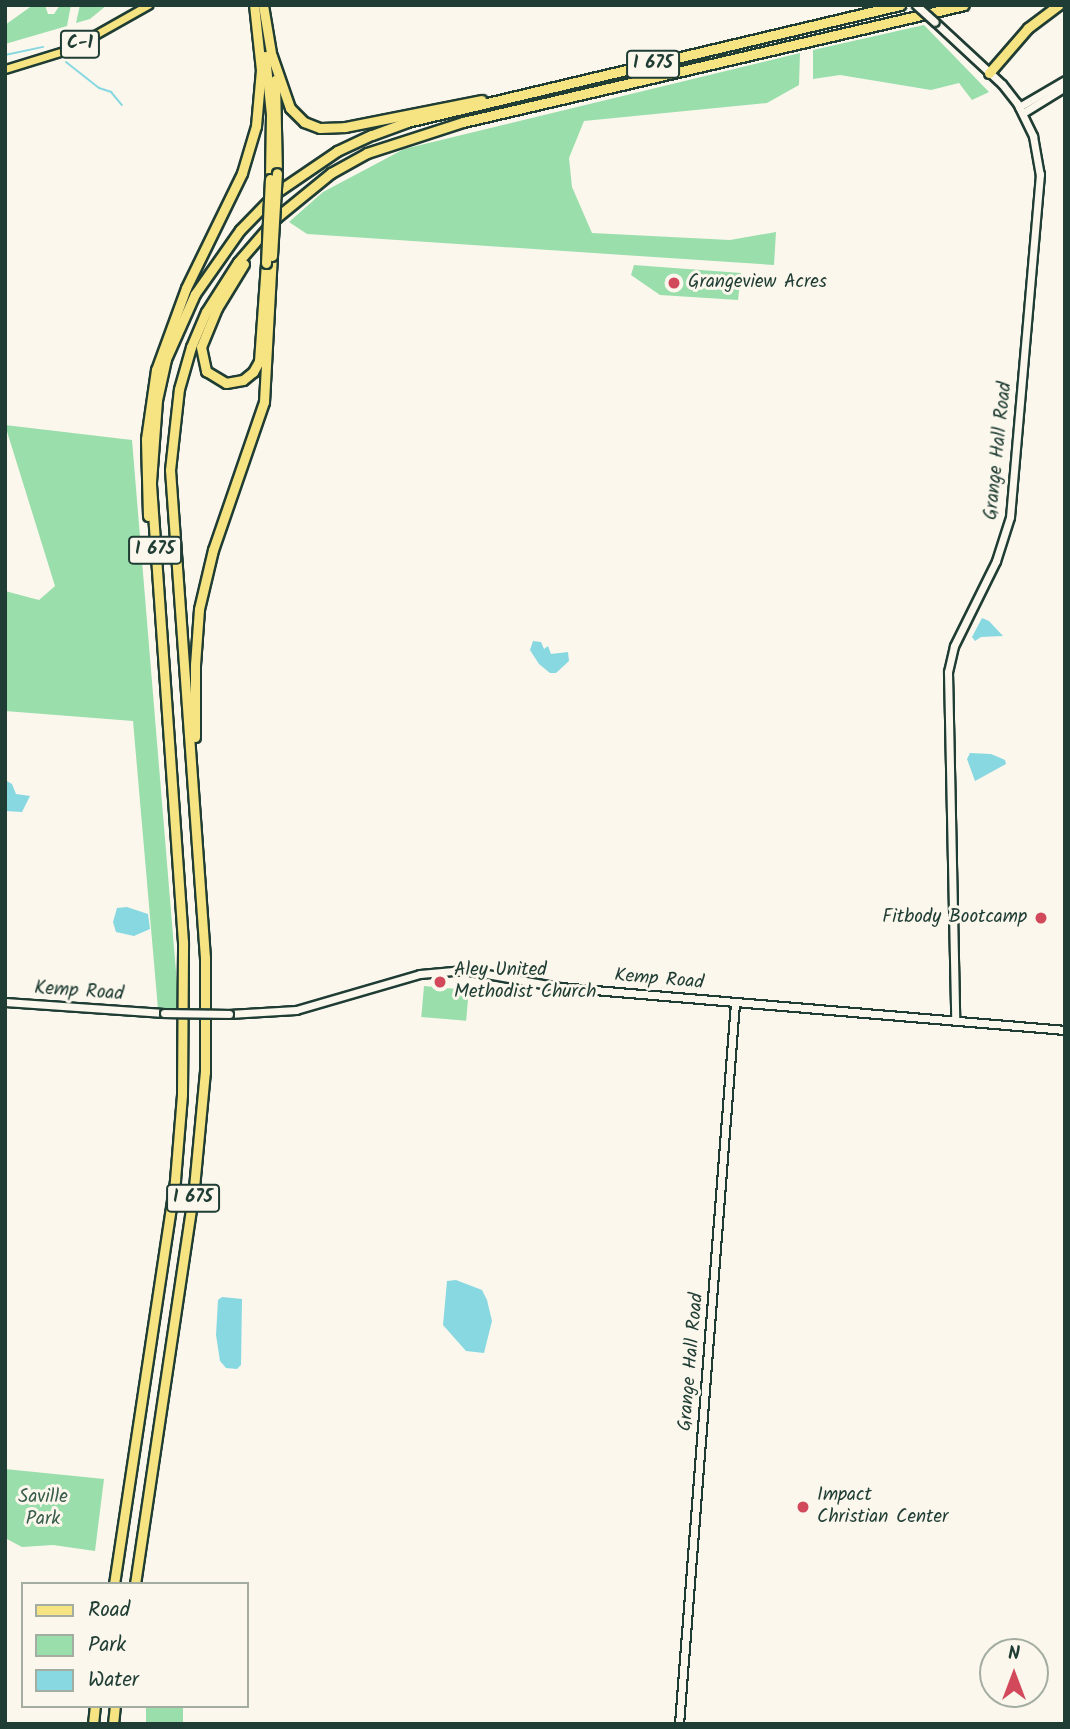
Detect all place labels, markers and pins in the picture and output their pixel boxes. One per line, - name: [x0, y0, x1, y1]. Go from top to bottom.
- place label: Grangeview Acres: [688, 272, 827, 294]
- marker: Grangeview Acres: [666, 275, 682, 291]
- place label: Fitbody Bootcamp: [882, 907, 1027, 929]
- marker: Fitbody Bootcamp: [1033, 910, 1049, 926]
- place label: Aley United Methodist Church: [454, 960, 596, 1004]
- marker: Aley United Methodist Church: [432, 974, 448, 990]
- place label: Impact Christian Center: [817, 1485, 948, 1529]
- marker: Impact Christian Center: [795, 1499, 811, 1515]

